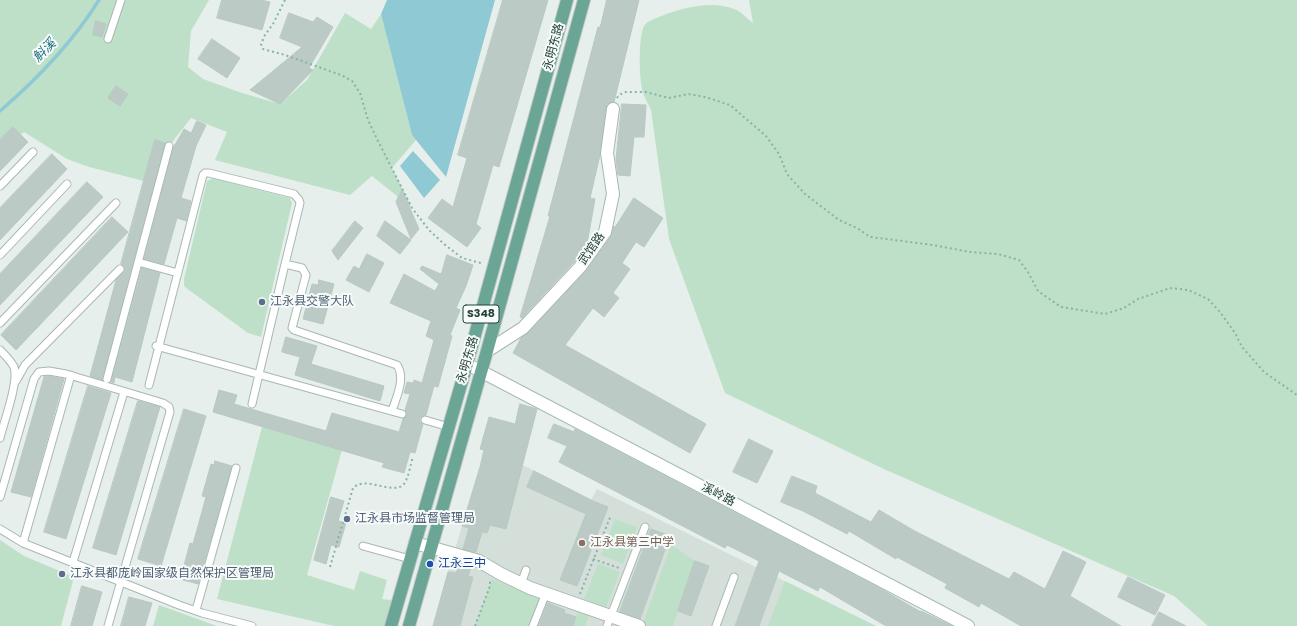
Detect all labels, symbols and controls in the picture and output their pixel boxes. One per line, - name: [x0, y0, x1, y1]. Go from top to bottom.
- street label: 永明东路: [541, 22, 567, 72]
- water label: 斛溪: [30, 36, 60, 66]
- street label: 武馆路: [576, 230, 608, 268]
- place label: 江永县交警大队: [270, 295, 354, 309]
- marker: 江永县交警大队: [257, 297, 267, 307]
- road number: S348: [463, 305, 499, 323]
- street label: 永明东路: [454, 335, 482, 385]
- street label: 溪岭路: [699, 480, 737, 510]
- place label: 江永县市场监督管理局: [355, 512, 475, 526]
- marker: 江永县市场监督管理局: [342, 514, 352, 524]
- place label: 江永县第三中学: [590, 536, 674, 550]
- marker: 江永县第三中学: [577, 538, 587, 548]
- place label: 江永三中: [438, 557, 486, 571]
- marker: 江永三中: [425, 559, 435, 569]
- place label: 江永县都庞岭国家级自然保护区管理局: [70, 567, 274, 581]
- marker: 江永县都庞岭国家级自然保护区管理局: [57, 569, 67, 579]

